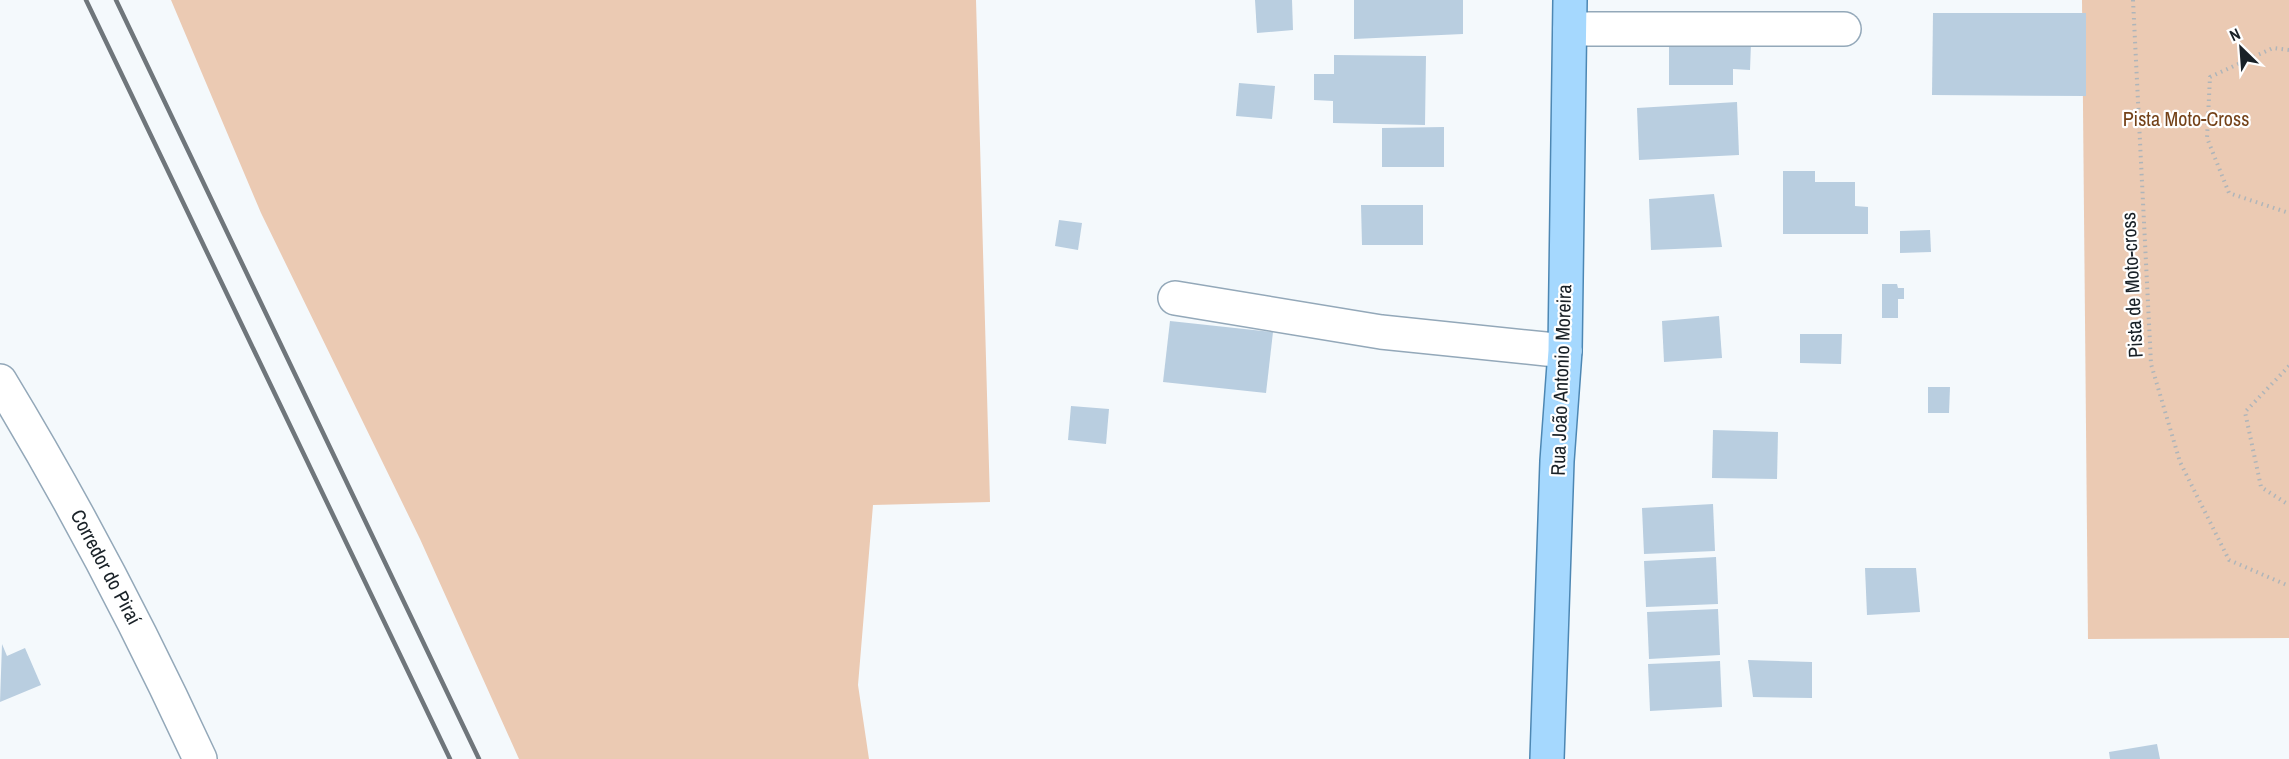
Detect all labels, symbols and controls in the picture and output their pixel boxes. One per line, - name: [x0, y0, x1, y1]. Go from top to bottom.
- north arrow: [2211, 18, 2271, 78]
- text: N: [2226, 22, 2244, 46]
- park label: Pista Moto-Cross: [2123, 105, 2249, 132]
- street label: Pista de Moto-cross: [2114, 211, 2149, 359]
- street label: Rua João Antonio Moreira: [1544, 284, 1577, 476]
- street label: Corredor do Piraí: [65, 504, 148, 629]

